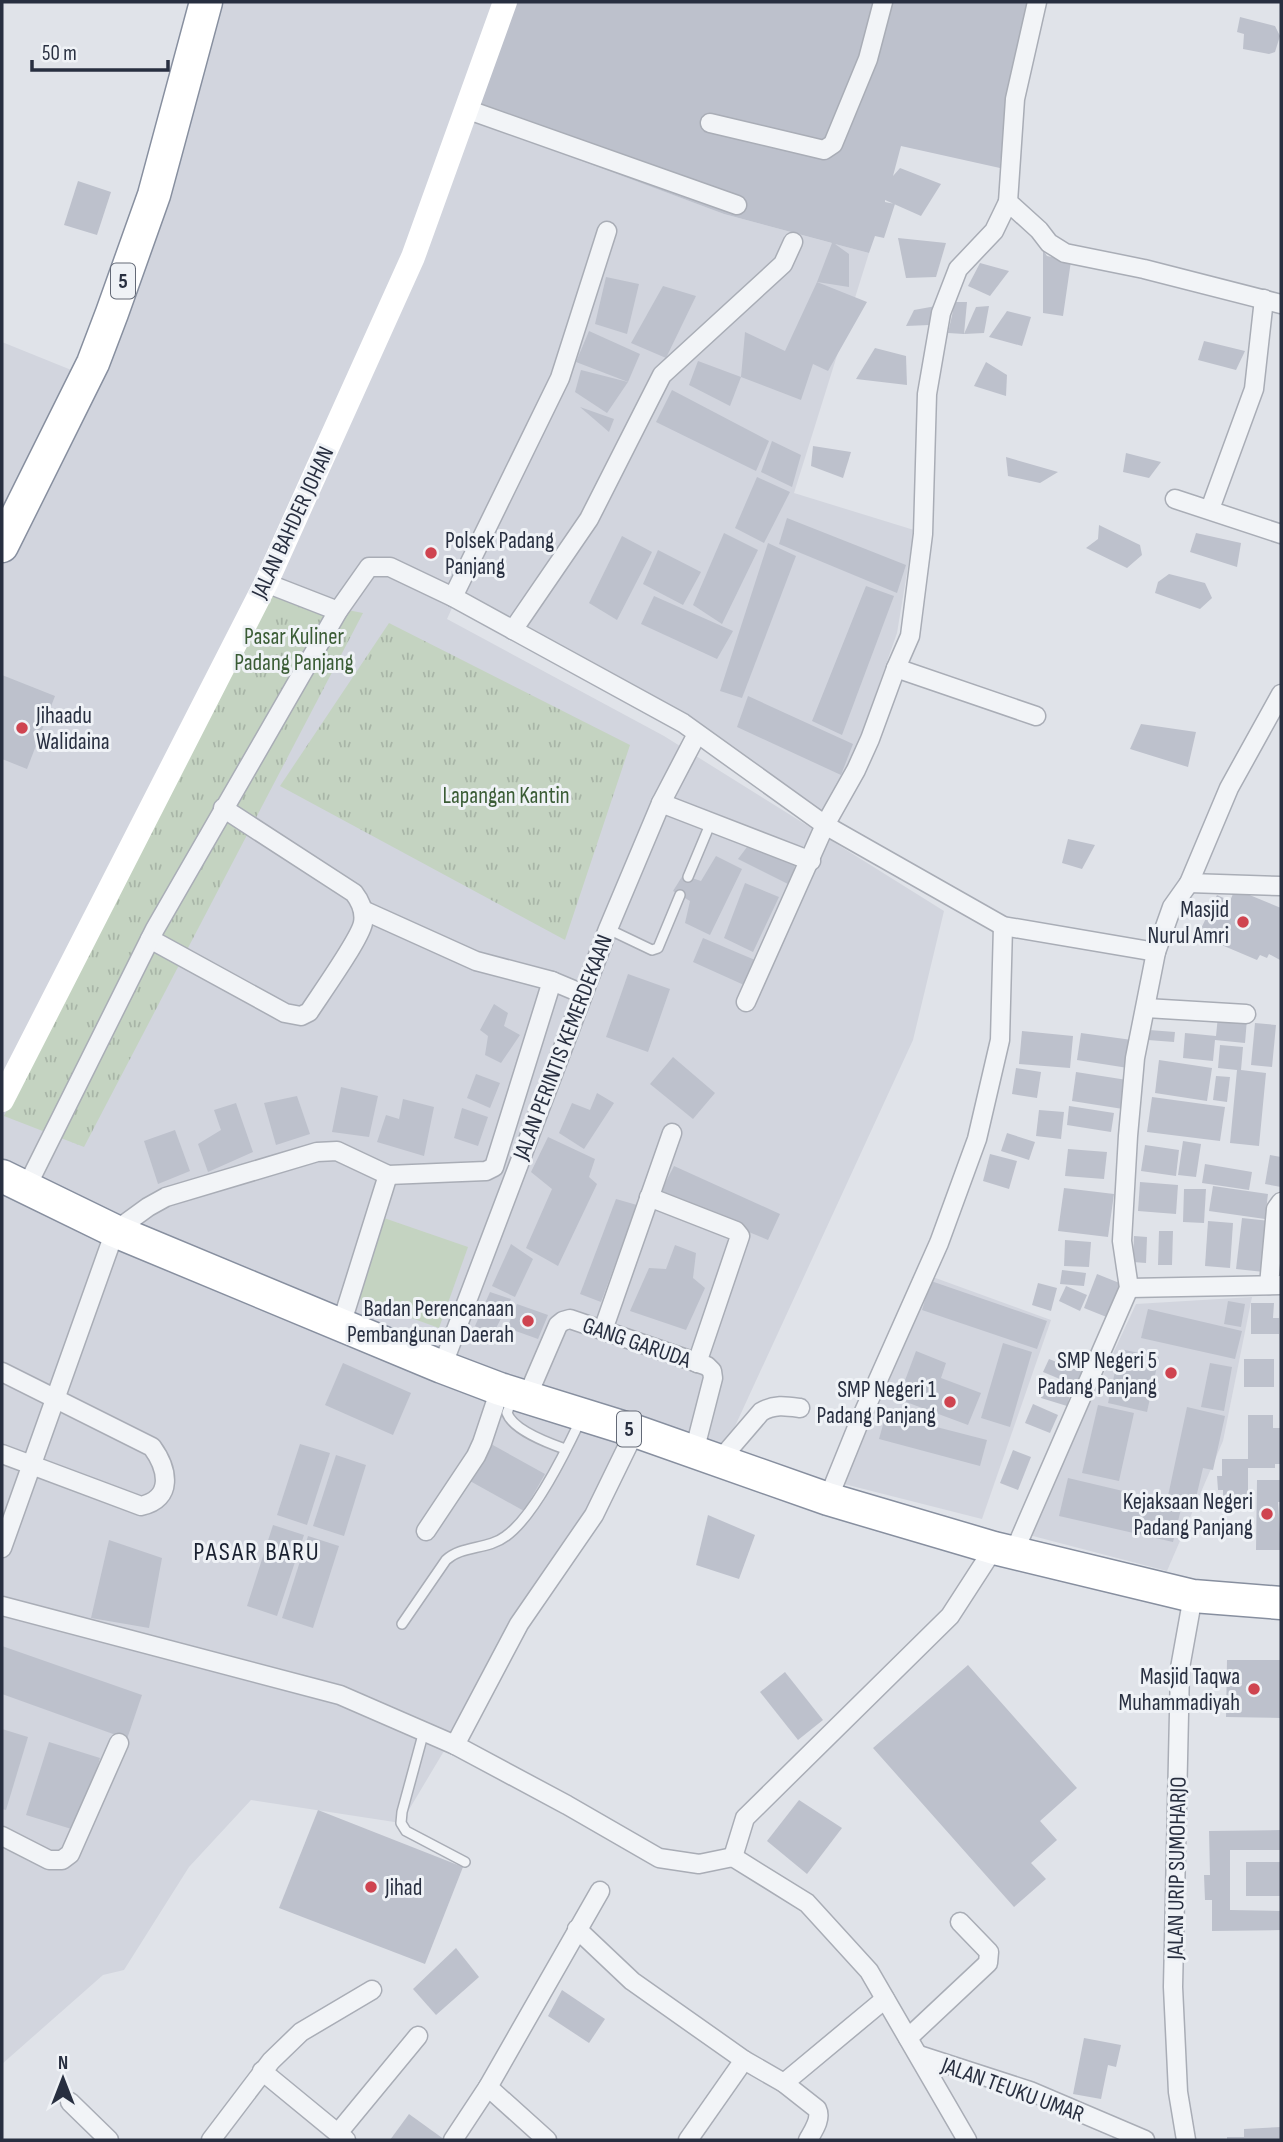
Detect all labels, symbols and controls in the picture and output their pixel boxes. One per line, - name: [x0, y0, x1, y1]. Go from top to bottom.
- scale bar: [32, 28, 168, 72]
- text: 50 m: [42, 41, 77, 66]
- road number: 5: [111, 264, 135, 298]
- street label: JALAN BAHDER JOHAN: [245, 442, 340, 604]
- place label: Polsek Padang Panjang: [445, 527, 554, 581]
- marker: Polsek Padang Panjang: [423, 545, 439, 561]
- park label: Pasar Kuliner Padang Panjang: [234, 623, 354, 677]
- place label: Jihaadu Walidaina: [35, 702, 110, 756]
- marker: Jihaadu Walidaina: [14, 720, 30, 736]
- park label: Lapangan Kantin: [442, 782, 570, 810]
- place label: Masjid Nurul Amri: [1148, 896, 1229, 950]
- marker: Masjid Nurul Amri: [1235, 914, 1251, 930]
- street label: JALAN PERINTIS KEMERDEKAAN: [507, 931, 619, 1165]
- place label: Badan Perencanaan Pembangunan Daerah: [347, 1295, 514, 1349]
- street label: GANG GARUDA: [579, 1311, 695, 1375]
- marker: Badan Perencanaan Pembangunan Daerah: [520, 1313, 536, 1329]
- place label: SMP Negeri 5 Padang Panjang: [1038, 1347, 1157, 1401]
- marker: SMP Negeri 5 Padang Panjang: [1163, 1365, 1179, 1381]
- place label: SMP Negeri 1 Padang Panjang: [817, 1376, 936, 1430]
- marker: SMP Negeri 1 Padang Panjang: [942, 1394, 958, 1410]
- road number: 5: [617, 1412, 641, 1446]
- place label: Kejaksaan Negeri Padang Panjang: [1123, 1488, 1253, 1542]
- marker: Kejaksaan Negeri Padang Panjang: [1259, 1506, 1275, 1522]
- district label: PASAR BARU: [193, 1537, 321, 1568]
- place label: Masjid Taqwa Muhammadiyah: [1119, 1663, 1240, 1717]
- marker: Masjid Taqwa Muhammadiyah: [1246, 1681, 1262, 1697]
- street label: JALAN URIP SUMOHARJO: [1161, 1776, 1193, 1961]
- place label: Jihad: [384, 1874, 422, 1902]
- marker: Jihad: [363, 1879, 379, 1895]
- north arrow: [28, 2044, 98, 2114]
- street label: JALAN TEUKU UMAR: [937, 2051, 1088, 2129]
- text: N: [58, 2052, 68, 2075]

